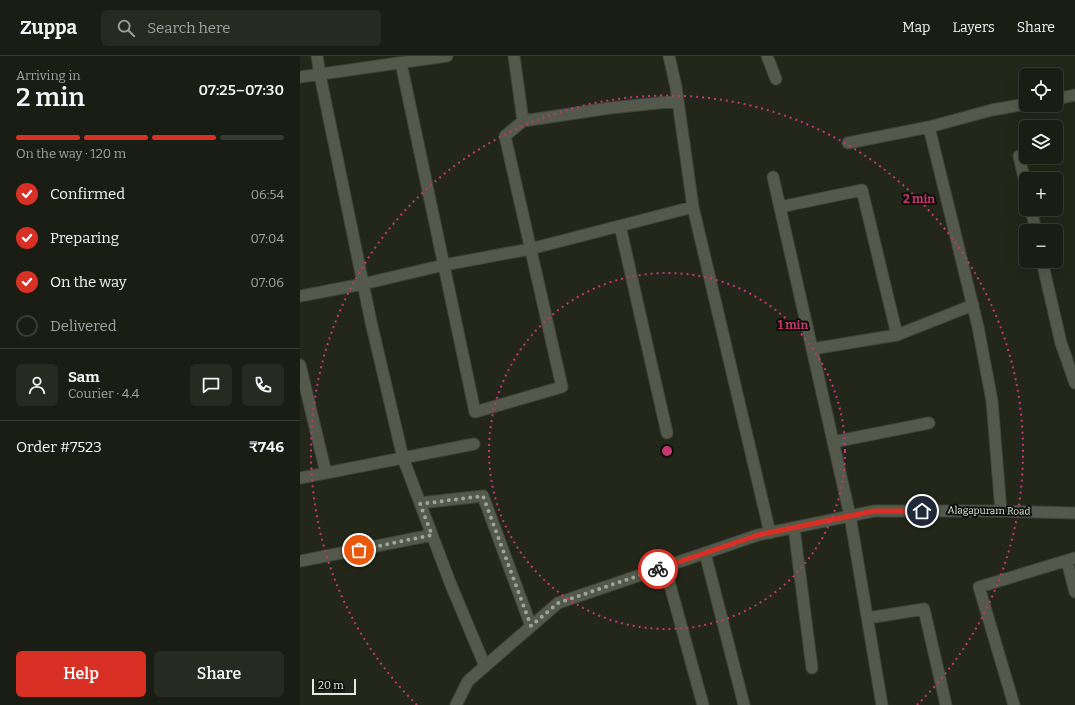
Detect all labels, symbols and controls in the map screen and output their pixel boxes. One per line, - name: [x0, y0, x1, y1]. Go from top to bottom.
- search box: [101, 10, 381, 46]
- text: Zuppa: [20, 16, 77, 39]
- icon: search: [115, 17, 137, 39]
- text: Search here: [147, 19, 231, 37]
- text: Map: [902, 19, 930, 36]
- text: Layers: [952, 19, 995, 36]
- text: Share: [1017, 19, 1055, 36]
- text: Arriving in: [16, 68, 81, 83]
- map controls: [1019, 68, 1063, 268]
- button: locate: [1019, 68, 1063, 112]
- text: 07:25–07:30: [199, 81, 284, 99]
- text: 2 min: [16, 82, 85, 113]
- button: layers: [1019, 120, 1063, 164]
- text: On the way · 120 m: [16, 146, 126, 161]
- button: +: [1019, 172, 1063, 216]
- icon: check: [16, 183, 38, 205]
- text: Confirmed: [50, 185, 125, 203]
- text: 06:54: [251, 187, 284, 202]
- text: 2 min: [903, 192, 935, 206]
- button: −: [1019, 224, 1063, 268]
- icon: check: [16, 227, 38, 249]
- text: Preparing: [50, 229, 119, 247]
- text: 07:04: [250, 231, 284, 246]
- icon: check: [16, 271, 38, 293]
- text: On the way: [50, 273, 127, 291]
- text: 07:06: [250, 275, 284, 290]
- text: Delivered: [50, 317, 117, 335]
- text: 1 min: [778, 318, 808, 332]
- button: person: [16, 364, 58, 406]
- button: chat: [190, 364, 232, 406]
- button: phone: [242, 364, 284, 406]
- text: Sam: [68, 368, 100, 386]
- text: Courier · 4.4: [68, 386, 139, 401]
- text: Order #7523: [16, 438, 102, 456]
- text: ₹746: [249, 438, 284, 456]
- centre of rings: [660, 444, 674, 458]
- pin: [905, 494, 939, 528]
- icon: home: [911, 500, 933, 522]
- street label: Alagapuram Road: [947, 504, 1031, 518]
- pin: [342, 533, 376, 567]
- icon: bag: [348, 539, 370, 561]
- courier: [638, 549, 678, 589]
- icon: bike: [647, 558, 669, 580]
- button: Help: [16, 651, 146, 697]
- button: Share: [154, 651, 284, 697]
- scale bar: [312, 677, 356, 696]
- text: 20 m: [318, 679, 344, 692]

